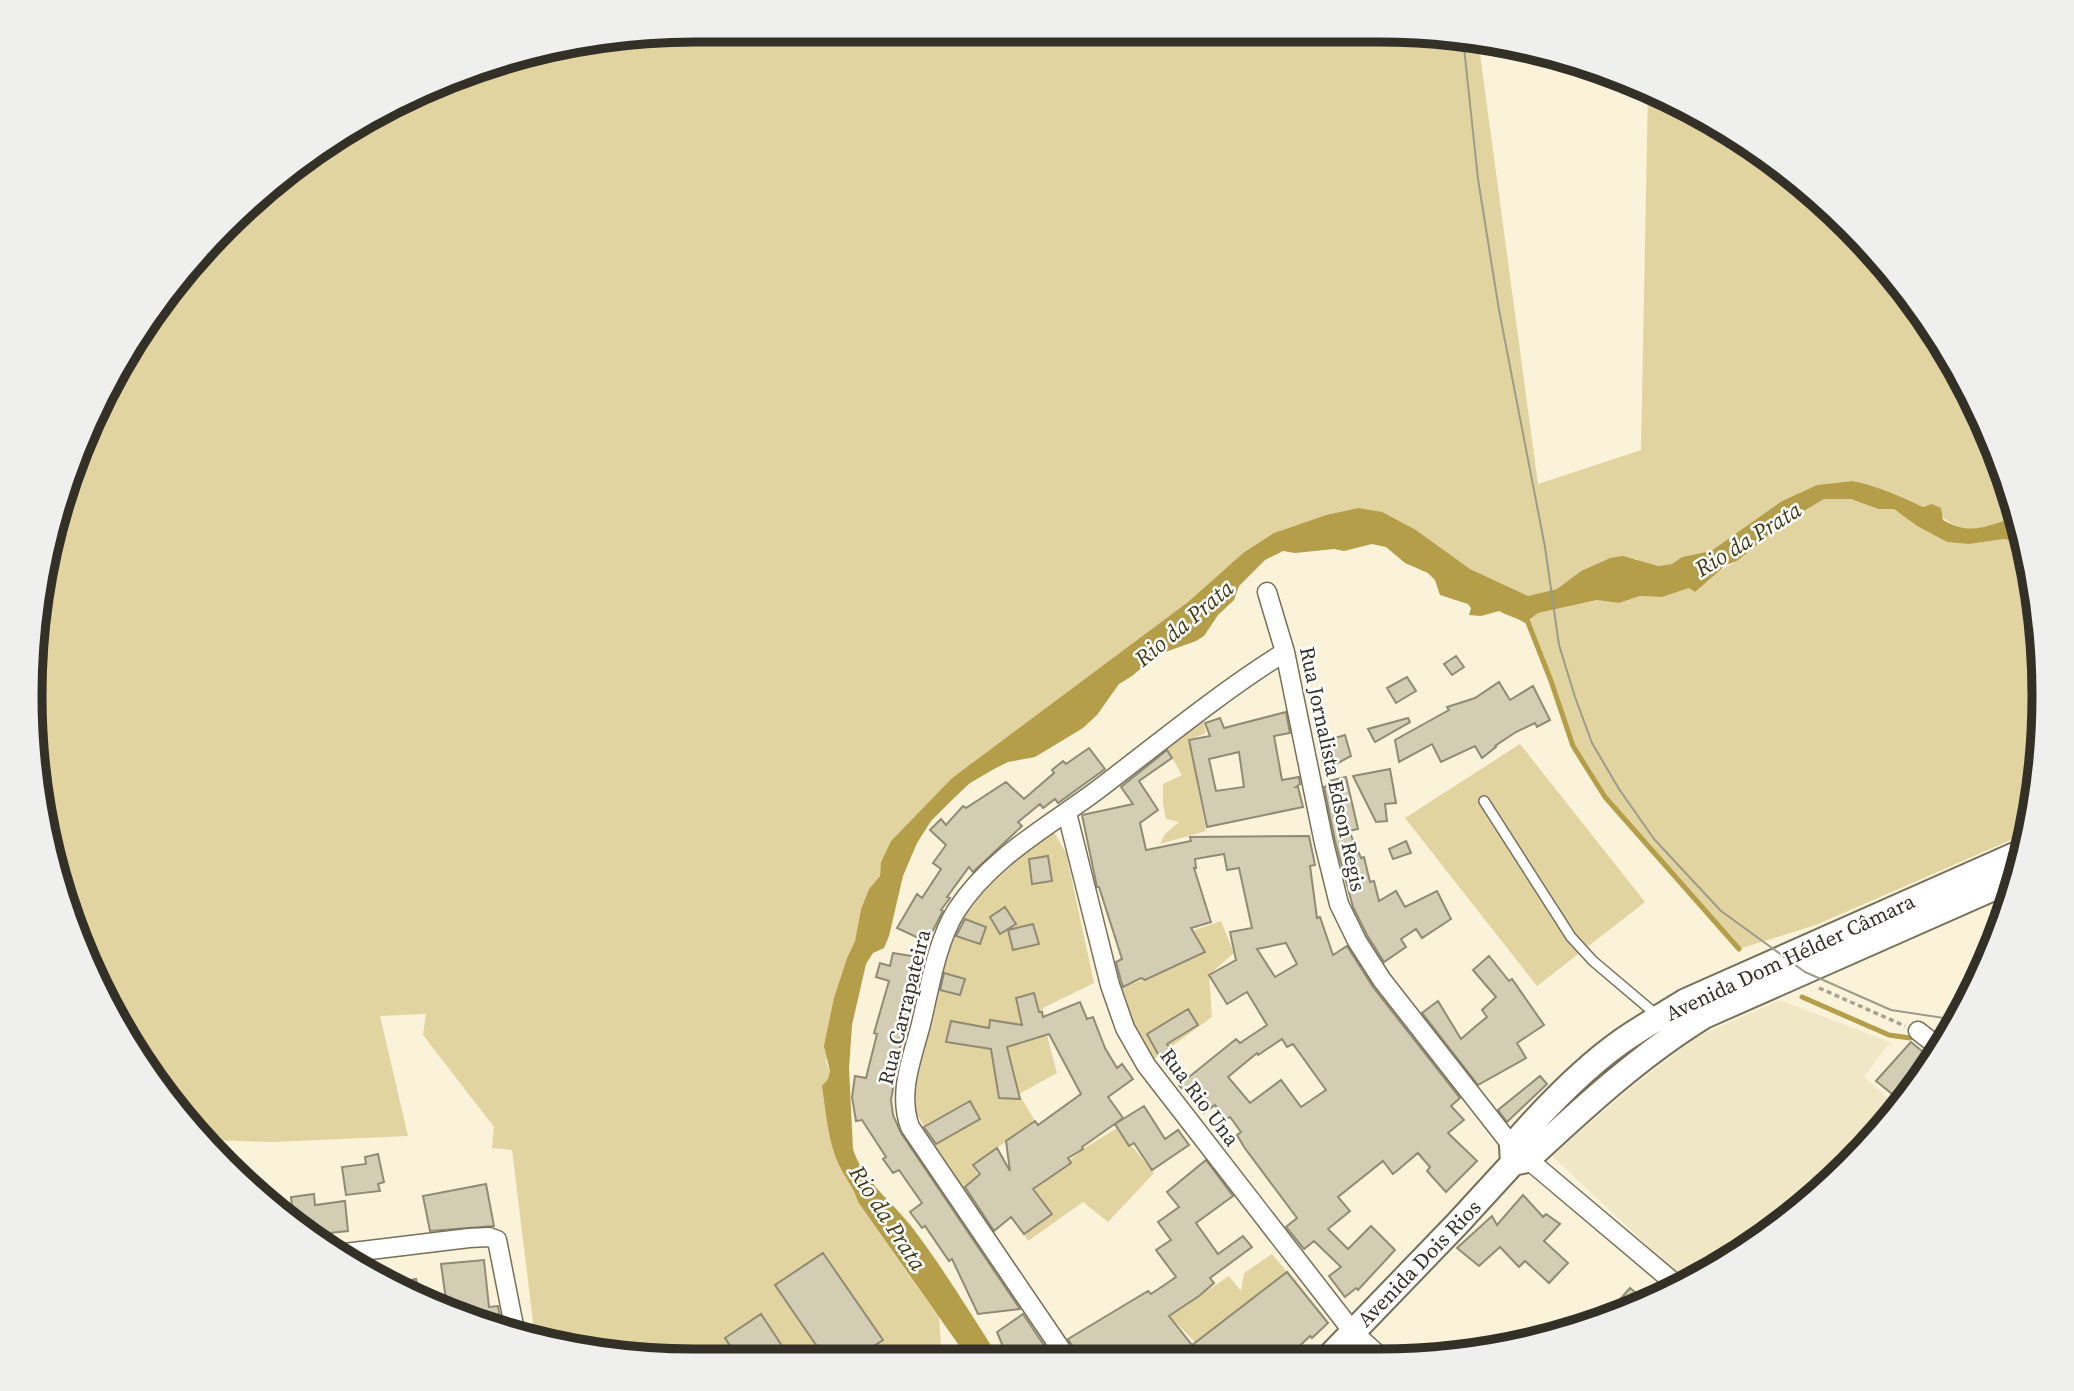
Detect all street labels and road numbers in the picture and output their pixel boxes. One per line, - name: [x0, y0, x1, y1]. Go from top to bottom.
- street label: Rua Jornalista Edson Regis: [1293, 644, 1373, 894]
- street label: Avenida Dom Hélder Câmara: [1661, 886, 1920, 1028]
- street label: Rua Carrapateira: [871, 926, 937, 1088]
- street label: Rua Rio Una: [1154, 1042, 1247, 1152]
- street label: Avenida Dois Rios: [1351, 1193, 1487, 1333]

